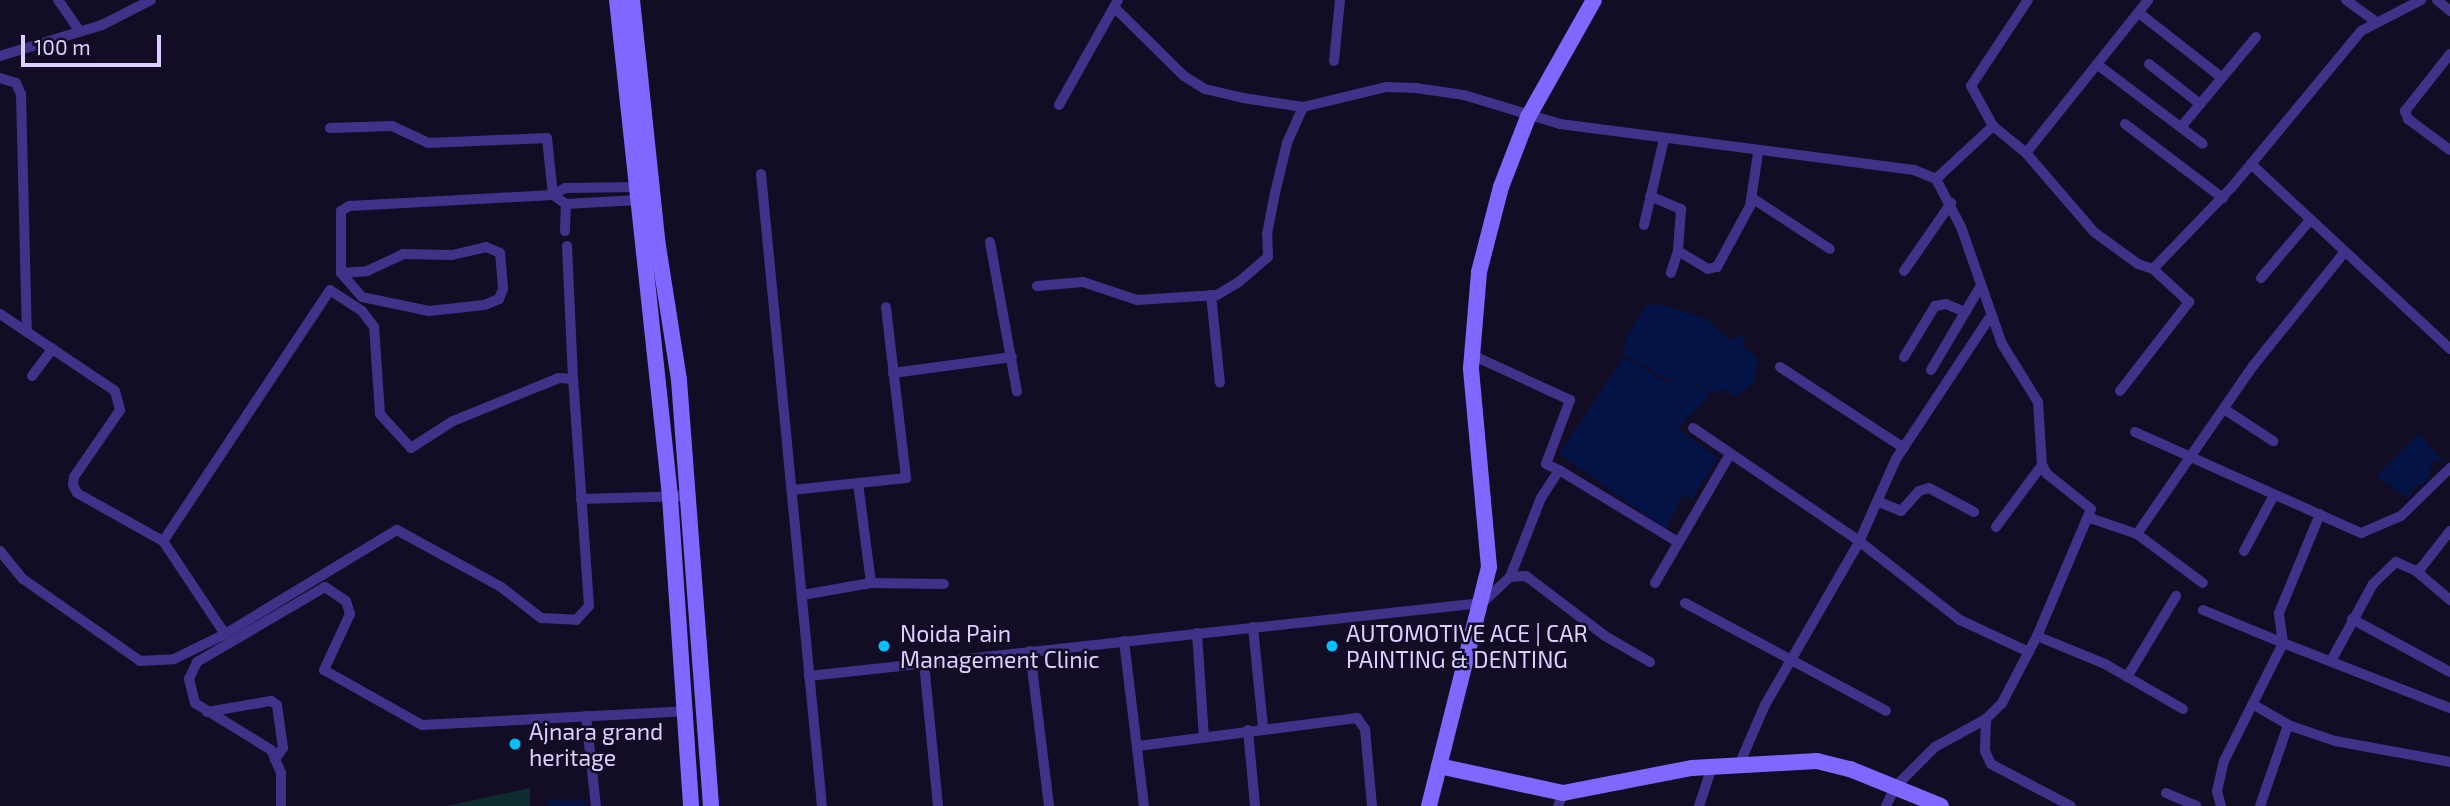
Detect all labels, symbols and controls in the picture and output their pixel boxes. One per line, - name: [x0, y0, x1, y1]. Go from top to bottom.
- scale bar: [24, 21, 164, 65]
- text: 100 m: [34, 34, 91, 59]
- place label: Noida Pain Management Clinic: [900, 619, 1100, 673]
- place label: AUTOMOTIVE ACE | CAR PAINTING & DENTING: [1346, 619, 1588, 673]
- marker: Noida Pain Management Clinic: [874, 636, 894, 656]
- marker: AUTOMOTIVE ACE | CAR PAINTING & DENTING: [1324, 638, 1340, 654]
- place label: Ajnara grand heritage: [529, 717, 663, 771]
- marker: Ajnara grand heritage: [507, 736, 523, 752]

